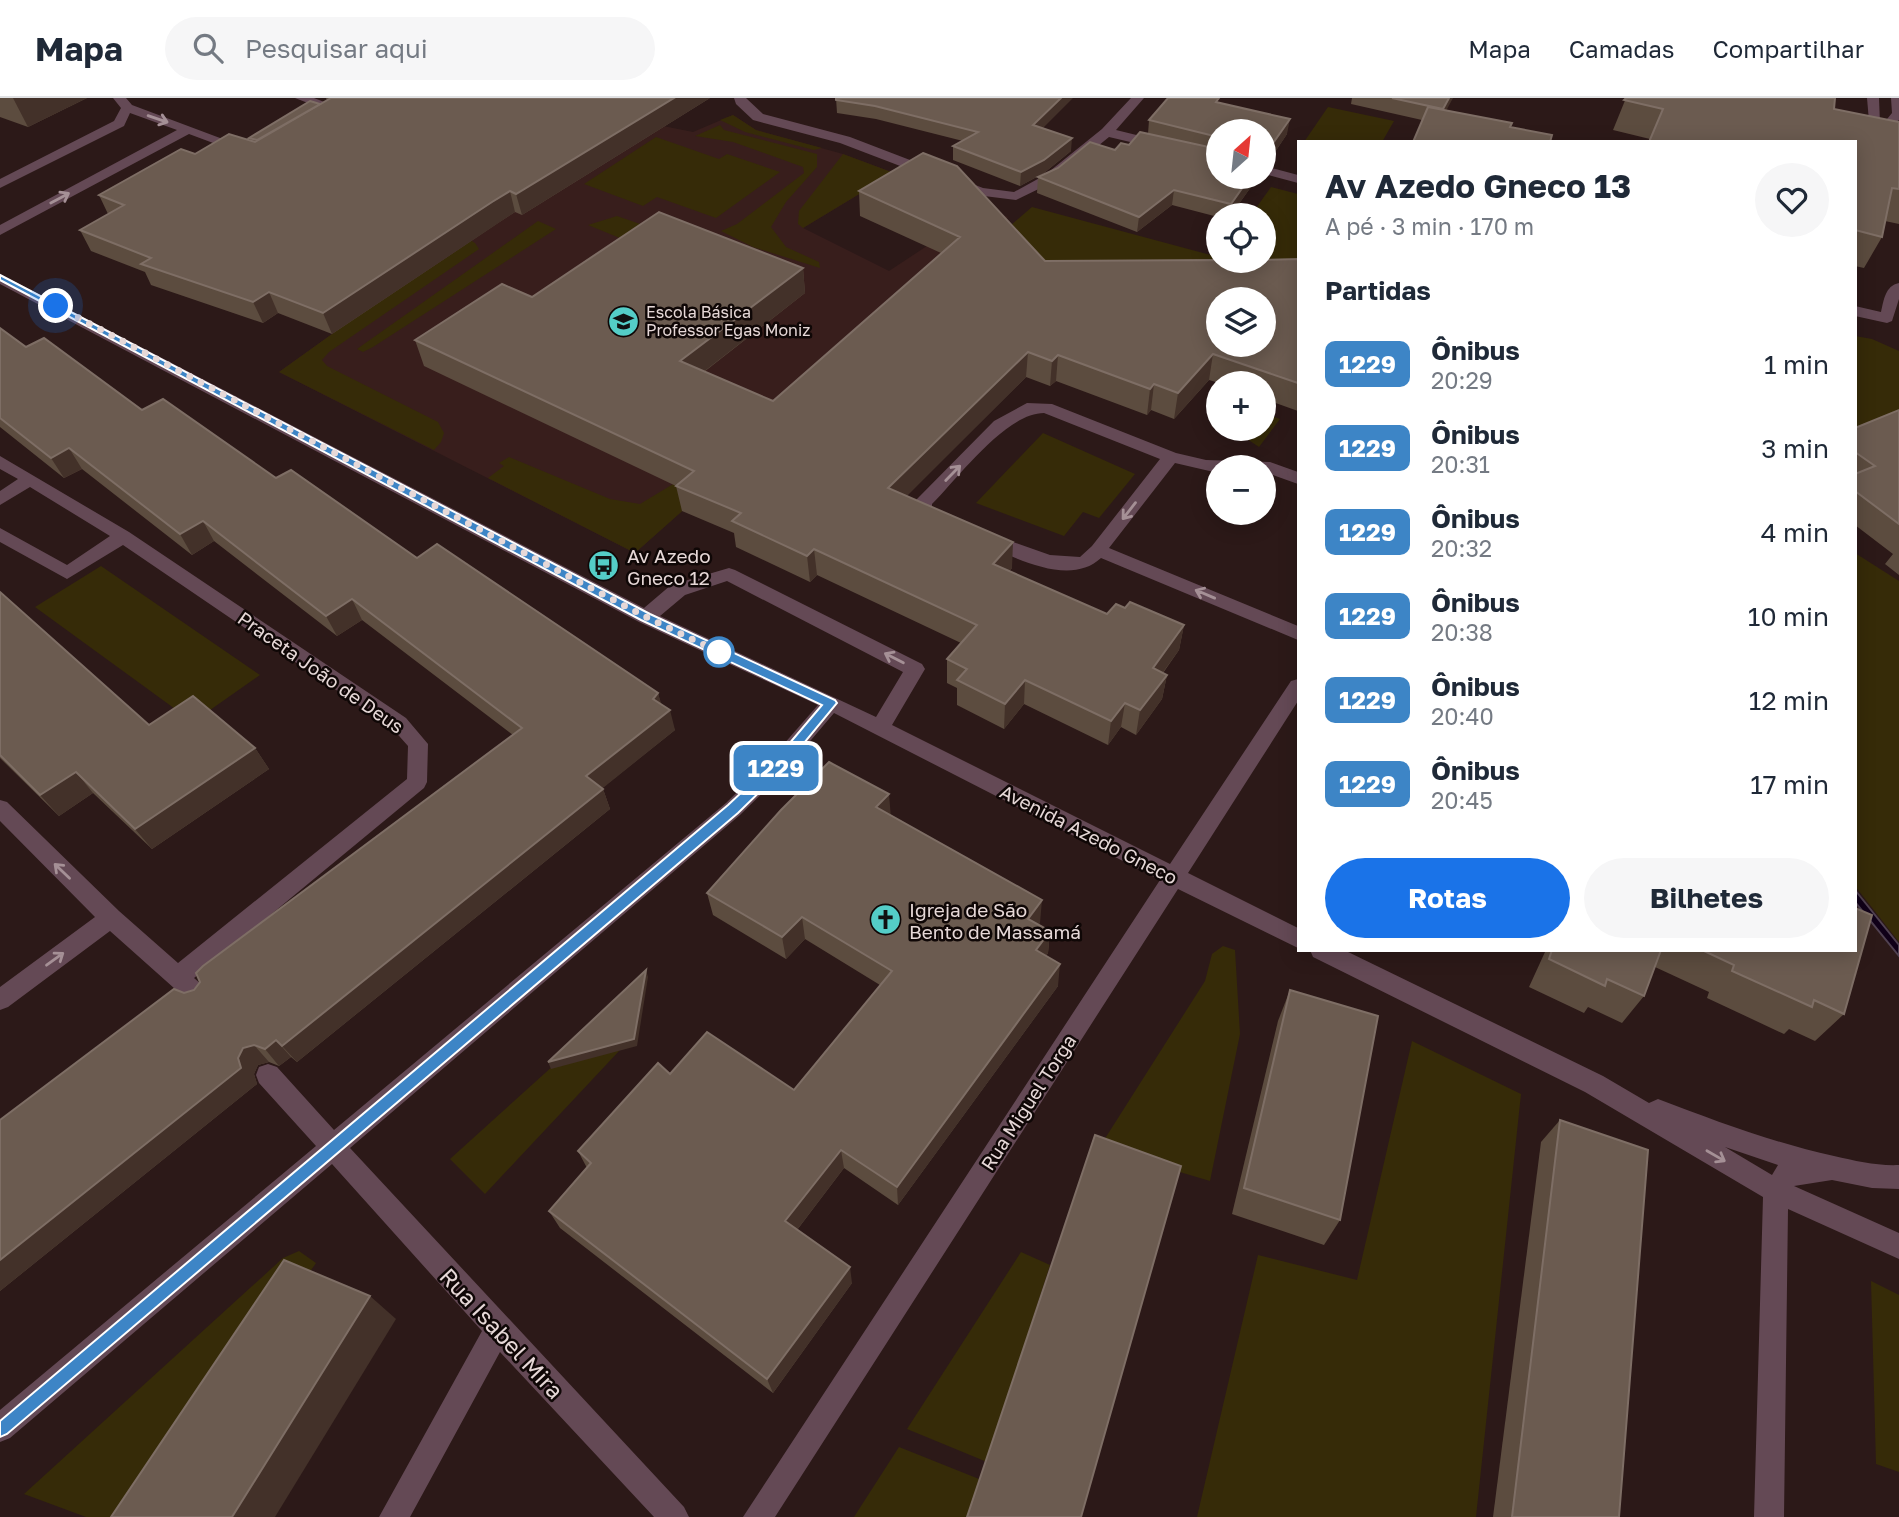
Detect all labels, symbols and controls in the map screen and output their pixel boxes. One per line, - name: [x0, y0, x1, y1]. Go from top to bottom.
- search box: [165, 17, 655, 80]
- text: Mapa: [35, 29, 123, 68]
- icon: search: [189, 29, 227, 67]
- text: Pesquisar aqui: [245, 33, 428, 64]
- text: Mapa: [1468, 34, 1531, 63]
- text: Camadas: [1569, 34, 1674, 63]
- text: Compartilhar: [1712, 34, 1864, 63]
- one-way arrow: [146, 114, 168, 126]
- north arrow: [1206, 119, 1276, 189]
- map controls: [1206, 119, 1276, 525]
- button: heart: [1755, 163, 1829, 237]
- text: Av Azedo Gneco 13: [1325, 166, 1631, 205]
- one-way arrow: [49, 191, 70, 205]
- button: locate: [1206, 203, 1276, 273]
- text: A pé · 3 min · 170 m: [1325, 212, 1534, 240]
- text: Partidas: [1325, 275, 1431, 306]
- button: layers: [1206, 287, 1276, 357]
- your location: [38, 288, 73, 323]
- place label: Escola Básica Professor Egas Moniz: [646, 302, 810, 340]
- school or university icon: Escola Básica Professor Egas Moniz: [606, 304, 640, 338]
- text: Ônibus: [1431, 335, 1520, 366]
- text: 1229: [1339, 349, 1396, 378]
- text: 1 min: [1764, 349, 1829, 380]
- text: 20:29: [1431, 366, 1493, 394]
- button: +: [1206, 371, 1276, 441]
- text: Ônibus: [1431, 419, 1520, 450]
- text: 1229: [1339, 433, 1396, 462]
- text: 3 min: [1761, 433, 1829, 464]
- text: 20:31: [1431, 450, 1490, 478]
- button: −: [1206, 455, 1276, 525]
- one-way arrow: [945, 465, 962, 482]
- one-way arrow: [1121, 501, 1136, 519]
- text: Ônibus: [1431, 503, 1520, 534]
- text: 1229: [1339, 517, 1396, 546]
- text: 4 min: [1761, 517, 1829, 548]
- text: 20:32: [1431, 534, 1492, 562]
- place label: Av Azedo Gneco 12: [627, 544, 711, 589]
- bus stop icon: Av Azedo Gneco 12: [587, 549, 621, 583]
- one-way arrow: [1195, 587, 1216, 600]
- text: Ônibus: [1431, 587, 1520, 618]
- text: 1229: [1339, 601, 1396, 630]
- text: 10 min: [1748, 601, 1829, 632]
- street label: Praceta João de Deus: [234, 606, 408, 738]
- text: 20:38: [1431, 618, 1493, 646]
- unlabelled marker: [704, 637, 734, 667]
- one-way arrow: [884, 651, 905, 665]
- text: Ônibus: [1431, 671, 1520, 702]
- text: 1229: [1339, 685, 1396, 714]
- text: 12 min: [1749, 685, 1829, 716]
- text: 20:40: [1431, 702, 1494, 730]
- line badge: 1229: [727, 745, 825, 791]
- text: 1229: [748, 753, 804, 782]
- text: Ônibus: [1431, 755, 1520, 786]
- text: 1229: [1339, 769, 1396, 798]
- text: 17 min: [1750, 769, 1829, 800]
- street label: Avenida Azedo Gneco: [996, 779, 1182, 889]
- text: 20:45: [1431, 786, 1493, 814]
- button: Rotas: [1325, 858, 1570, 938]
- button: Bilhetes: [1584, 858, 1829, 938]
- one-way arrow: [54, 862, 71, 879]
- place label: Igreja de São Bento de Massamá: [909, 898, 1081, 943]
- church icon: Igreja de São Bento de Massamá: [869, 903, 903, 937]
- one-way arrow: [45, 952, 64, 967]
- street label: Rua Miguel Torga: [976, 1030, 1080, 1174]
- one-way arrow: [1706, 1149, 1726, 1163]
- street label: Rua Isabel Mira: [434, 1262, 570, 1404]

